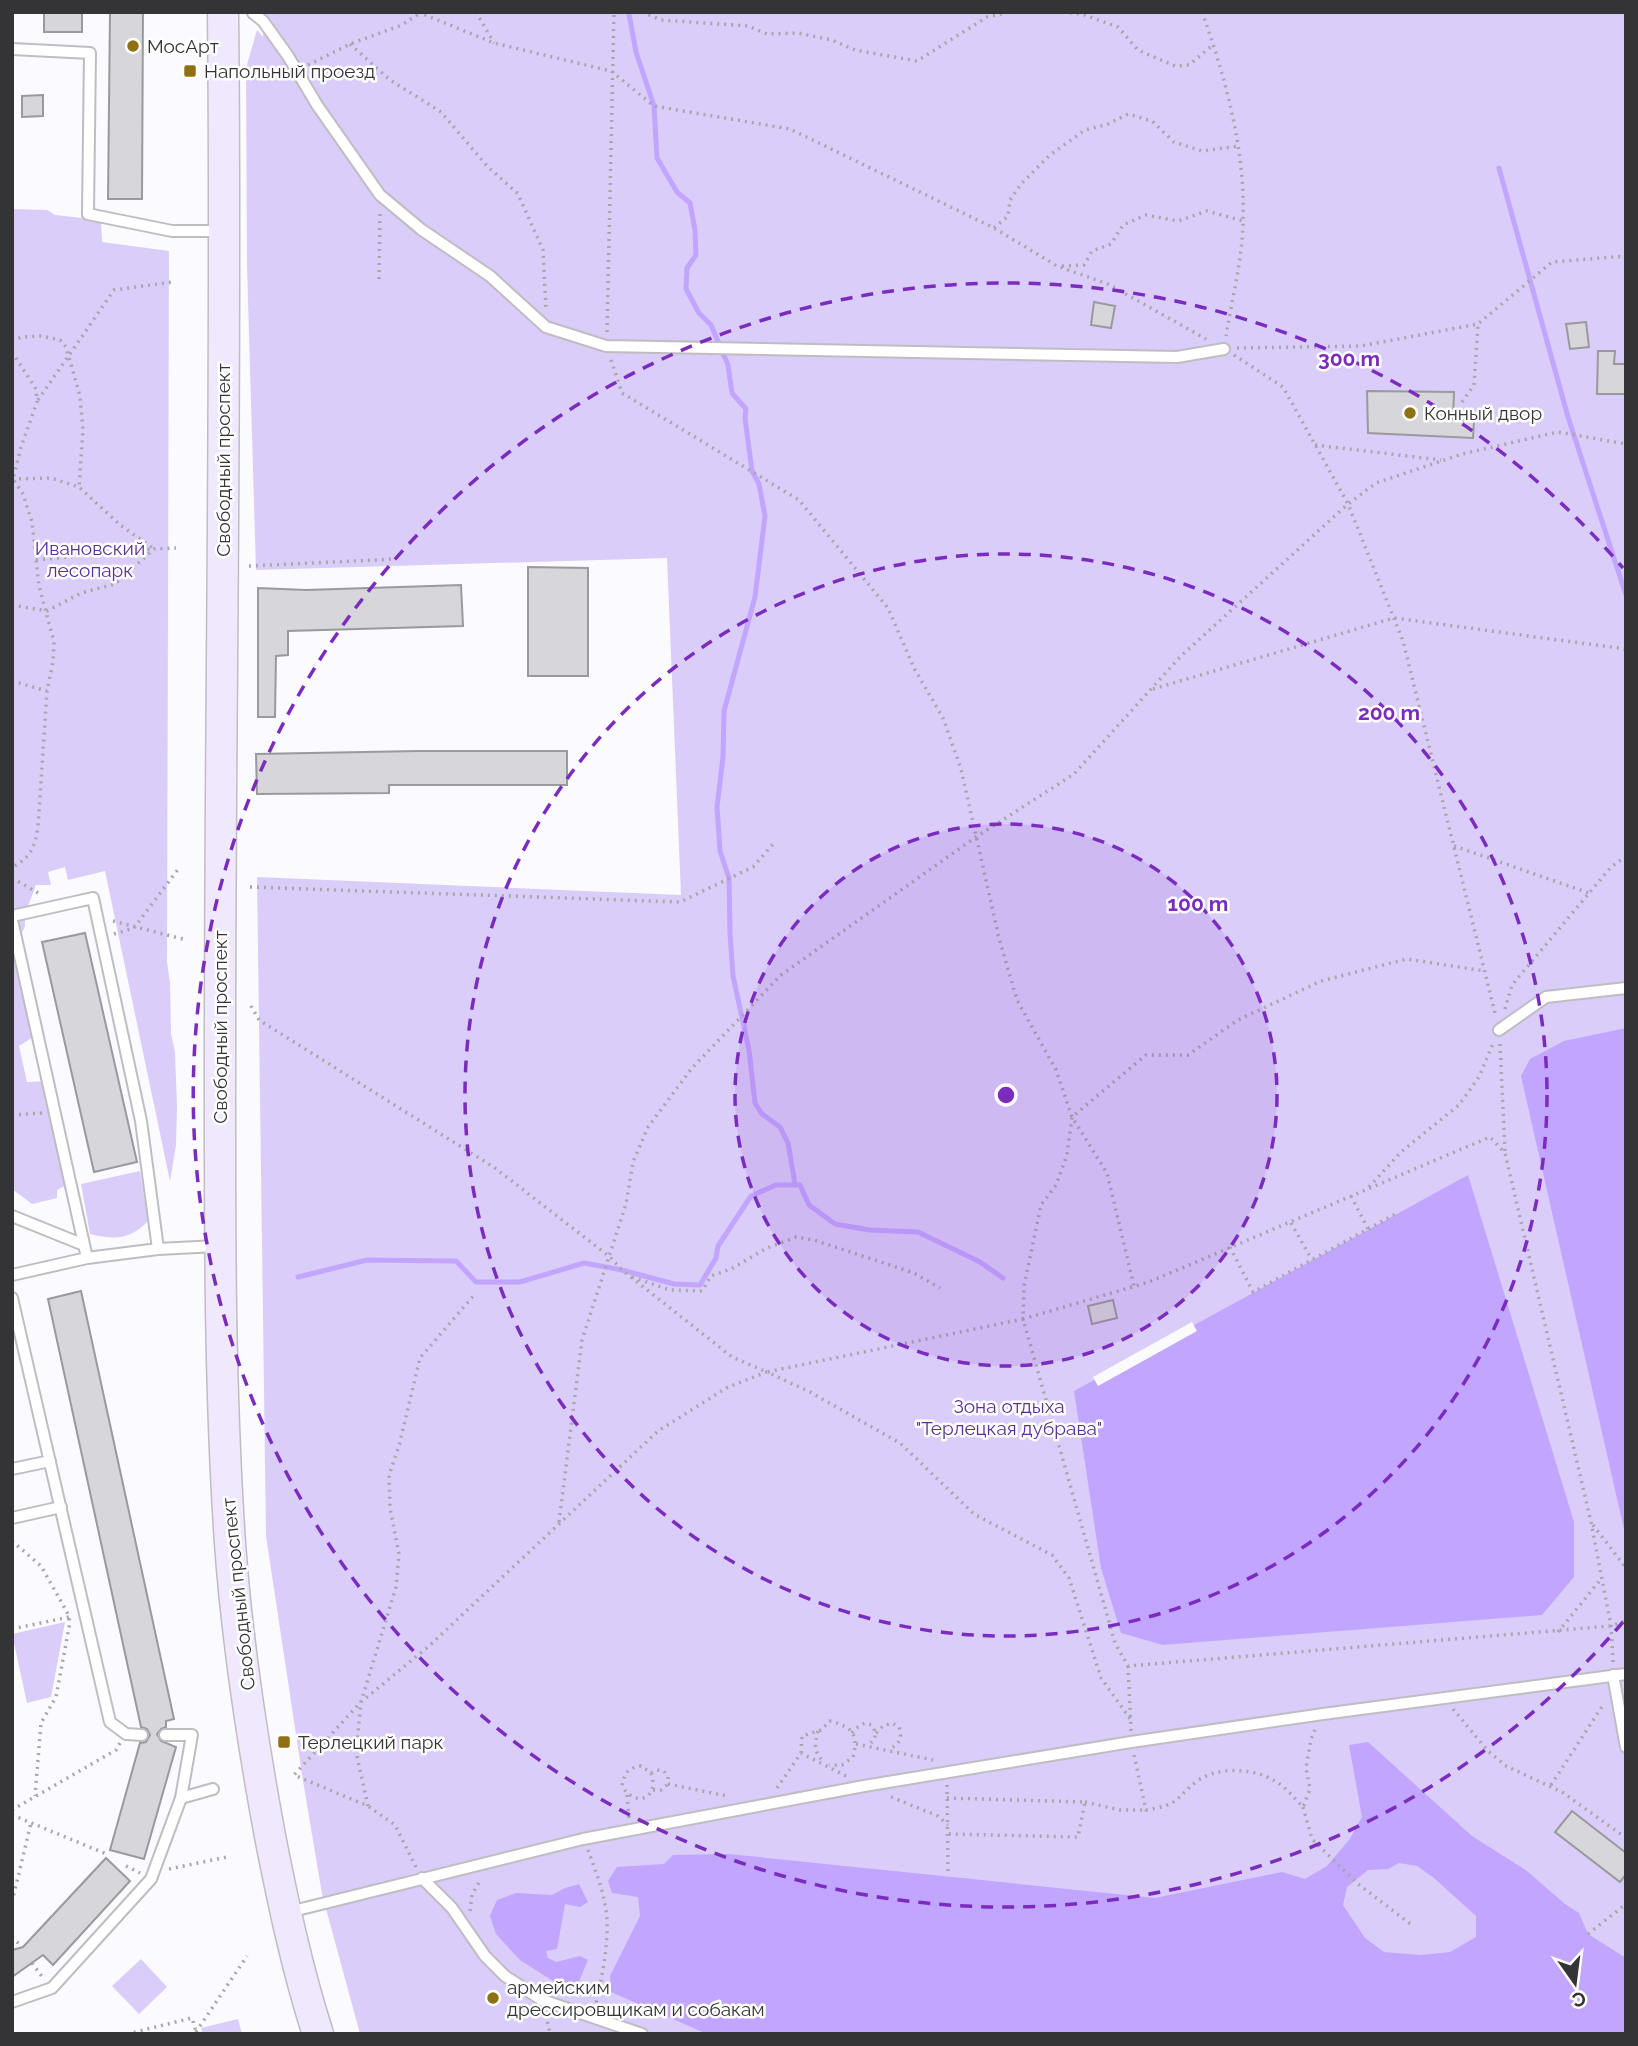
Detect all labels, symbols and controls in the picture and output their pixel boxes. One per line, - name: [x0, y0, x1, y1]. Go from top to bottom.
- place label: МосАрт: [147, 35, 219, 57]
- marker: МосАрт: [125, 38, 141, 54]
- place label: Напольный проезд: [204, 60, 375, 82]
- marker: Напольный проезд: [182, 63, 198, 79]
- text: 300 m: [1318, 346, 1380, 371]
- street label: Свободный проспект: [212, 363, 234, 557]
- place label: Конный двор: [1424, 402, 1542, 424]
- marker: Конный двор: [1402, 405, 1418, 421]
- park label: Ивановский лесопарк: [35, 537, 145, 581]
- text: 200 m: [1358, 700, 1420, 725]
- text: 100 m: [1168, 891, 1228, 916]
- street label: Свободный проспект: [209, 930, 231, 1124]
- centre of rings: [994, 1083, 1018, 1107]
- park label: Зона отдыха "Терлецкая дубрава": [916, 1395, 1102, 1439]
- street label: Свободный проспект: [217, 1497, 259, 1691]
- place label: Терлецкий парк: [298, 1731, 443, 1753]
- marker: Терлецкий парк: [276, 1734, 292, 1750]
- north arrow: [1540, 1948, 1610, 2018]
- place label: армейским дрессировщикам и собакам: [507, 1976, 765, 2020]
- text: С: [1570, 1987, 1588, 2012]
- marker: армейским дрессировщикам и собакам: [485, 1990, 501, 2006]

